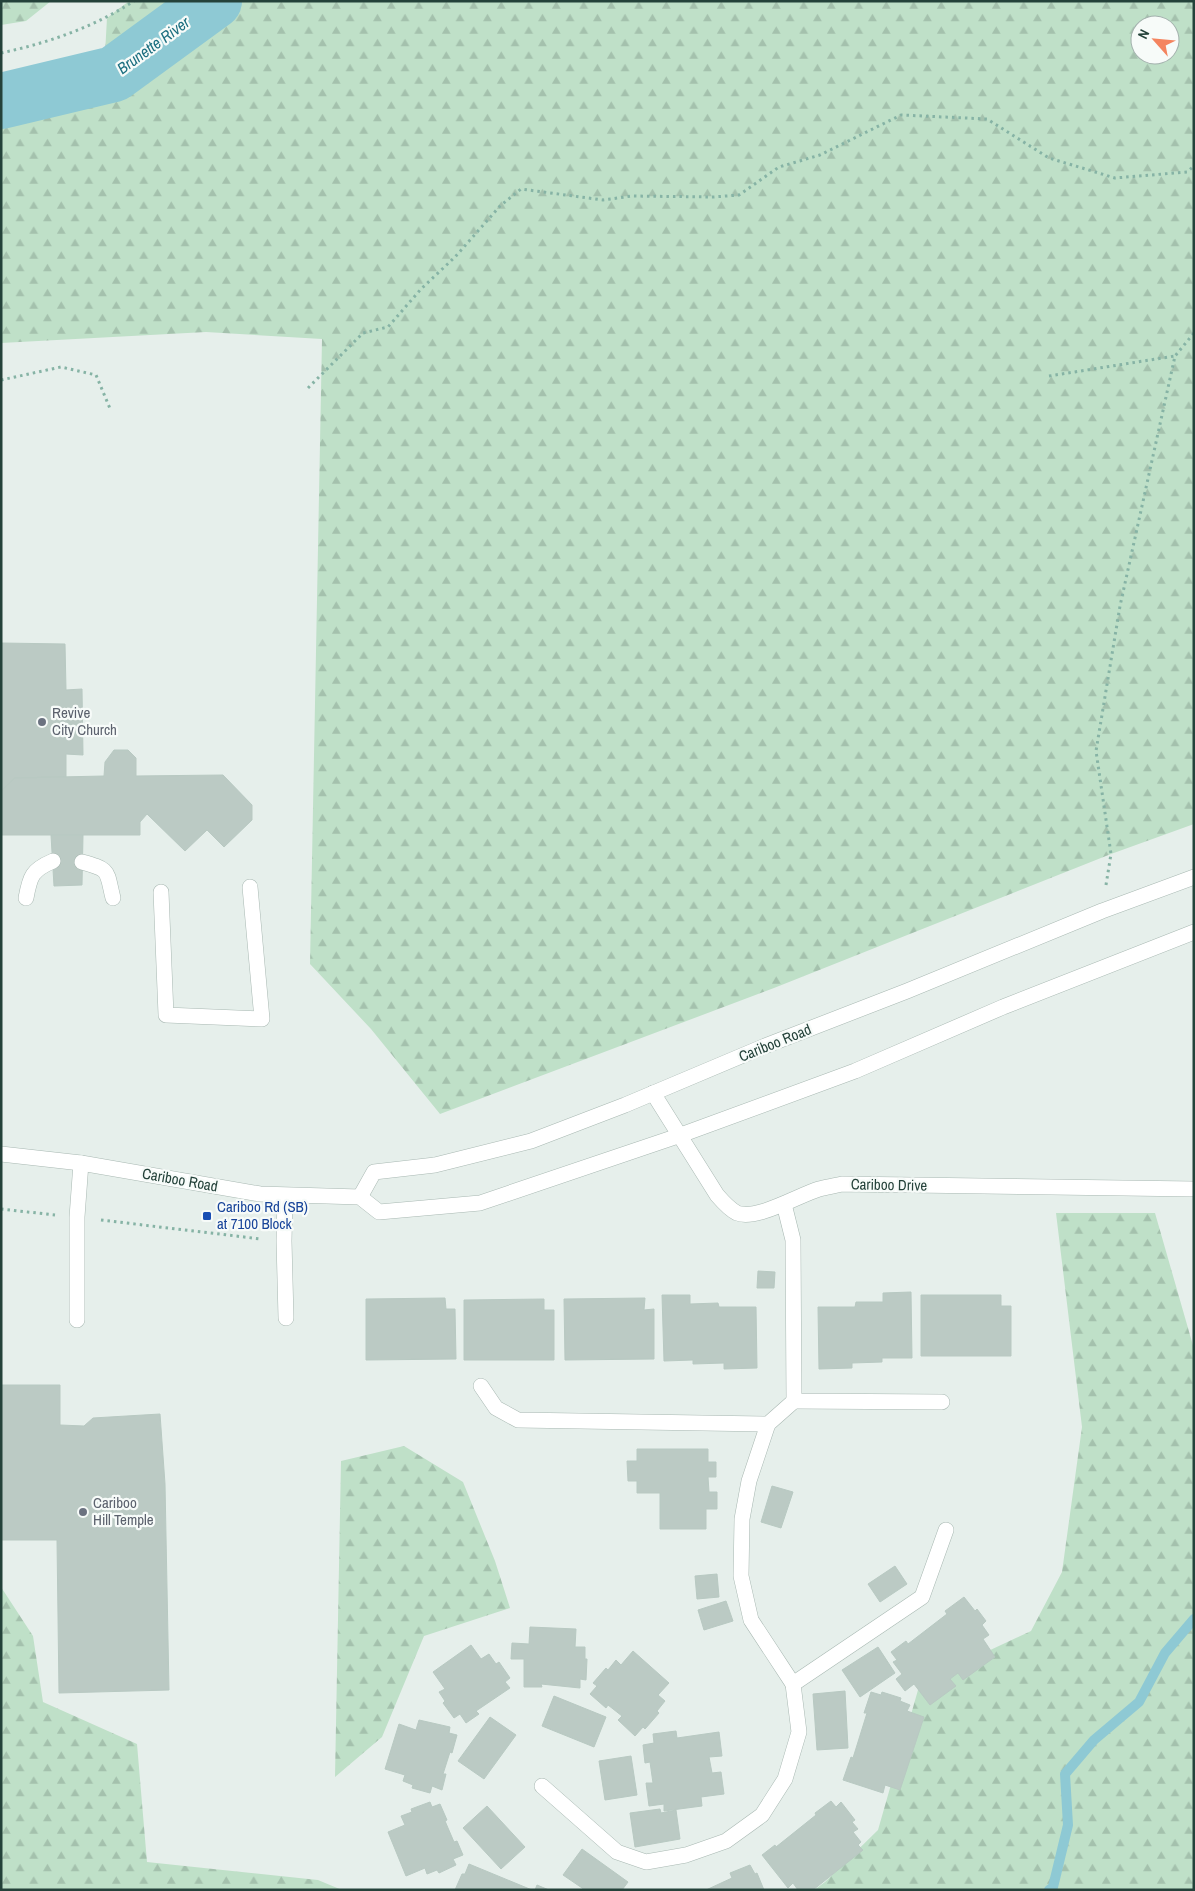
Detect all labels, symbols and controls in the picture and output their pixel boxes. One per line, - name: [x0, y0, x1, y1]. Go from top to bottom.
- water label: Brunette River: [112, 11, 194, 79]
- north arrow: [1130, 15, 1180, 65]
- text: N: [1134, 26, 1153, 42]
- place label: Revive City Church: [52, 702, 117, 740]
- marker: Revive City Church: [36, 716, 48, 728]
- street label: Cariboo Road: [735, 1018, 814, 1067]
- street label: Cariboo Road: [141, 1163, 220, 1196]
- street label: Cariboo Drive: [851, 1173, 928, 1196]
- place label: Cariboo Rd (SB) at 7100 Block: [217, 1196, 308, 1234]
- marker: Cariboo Rd (SB) at 7100 Block: [201, 1210, 213, 1222]
- place label: Cariboo Hill Temple: [93, 1492, 154, 1530]
- marker: Cariboo Hill Temple: [77, 1506, 89, 1518]

